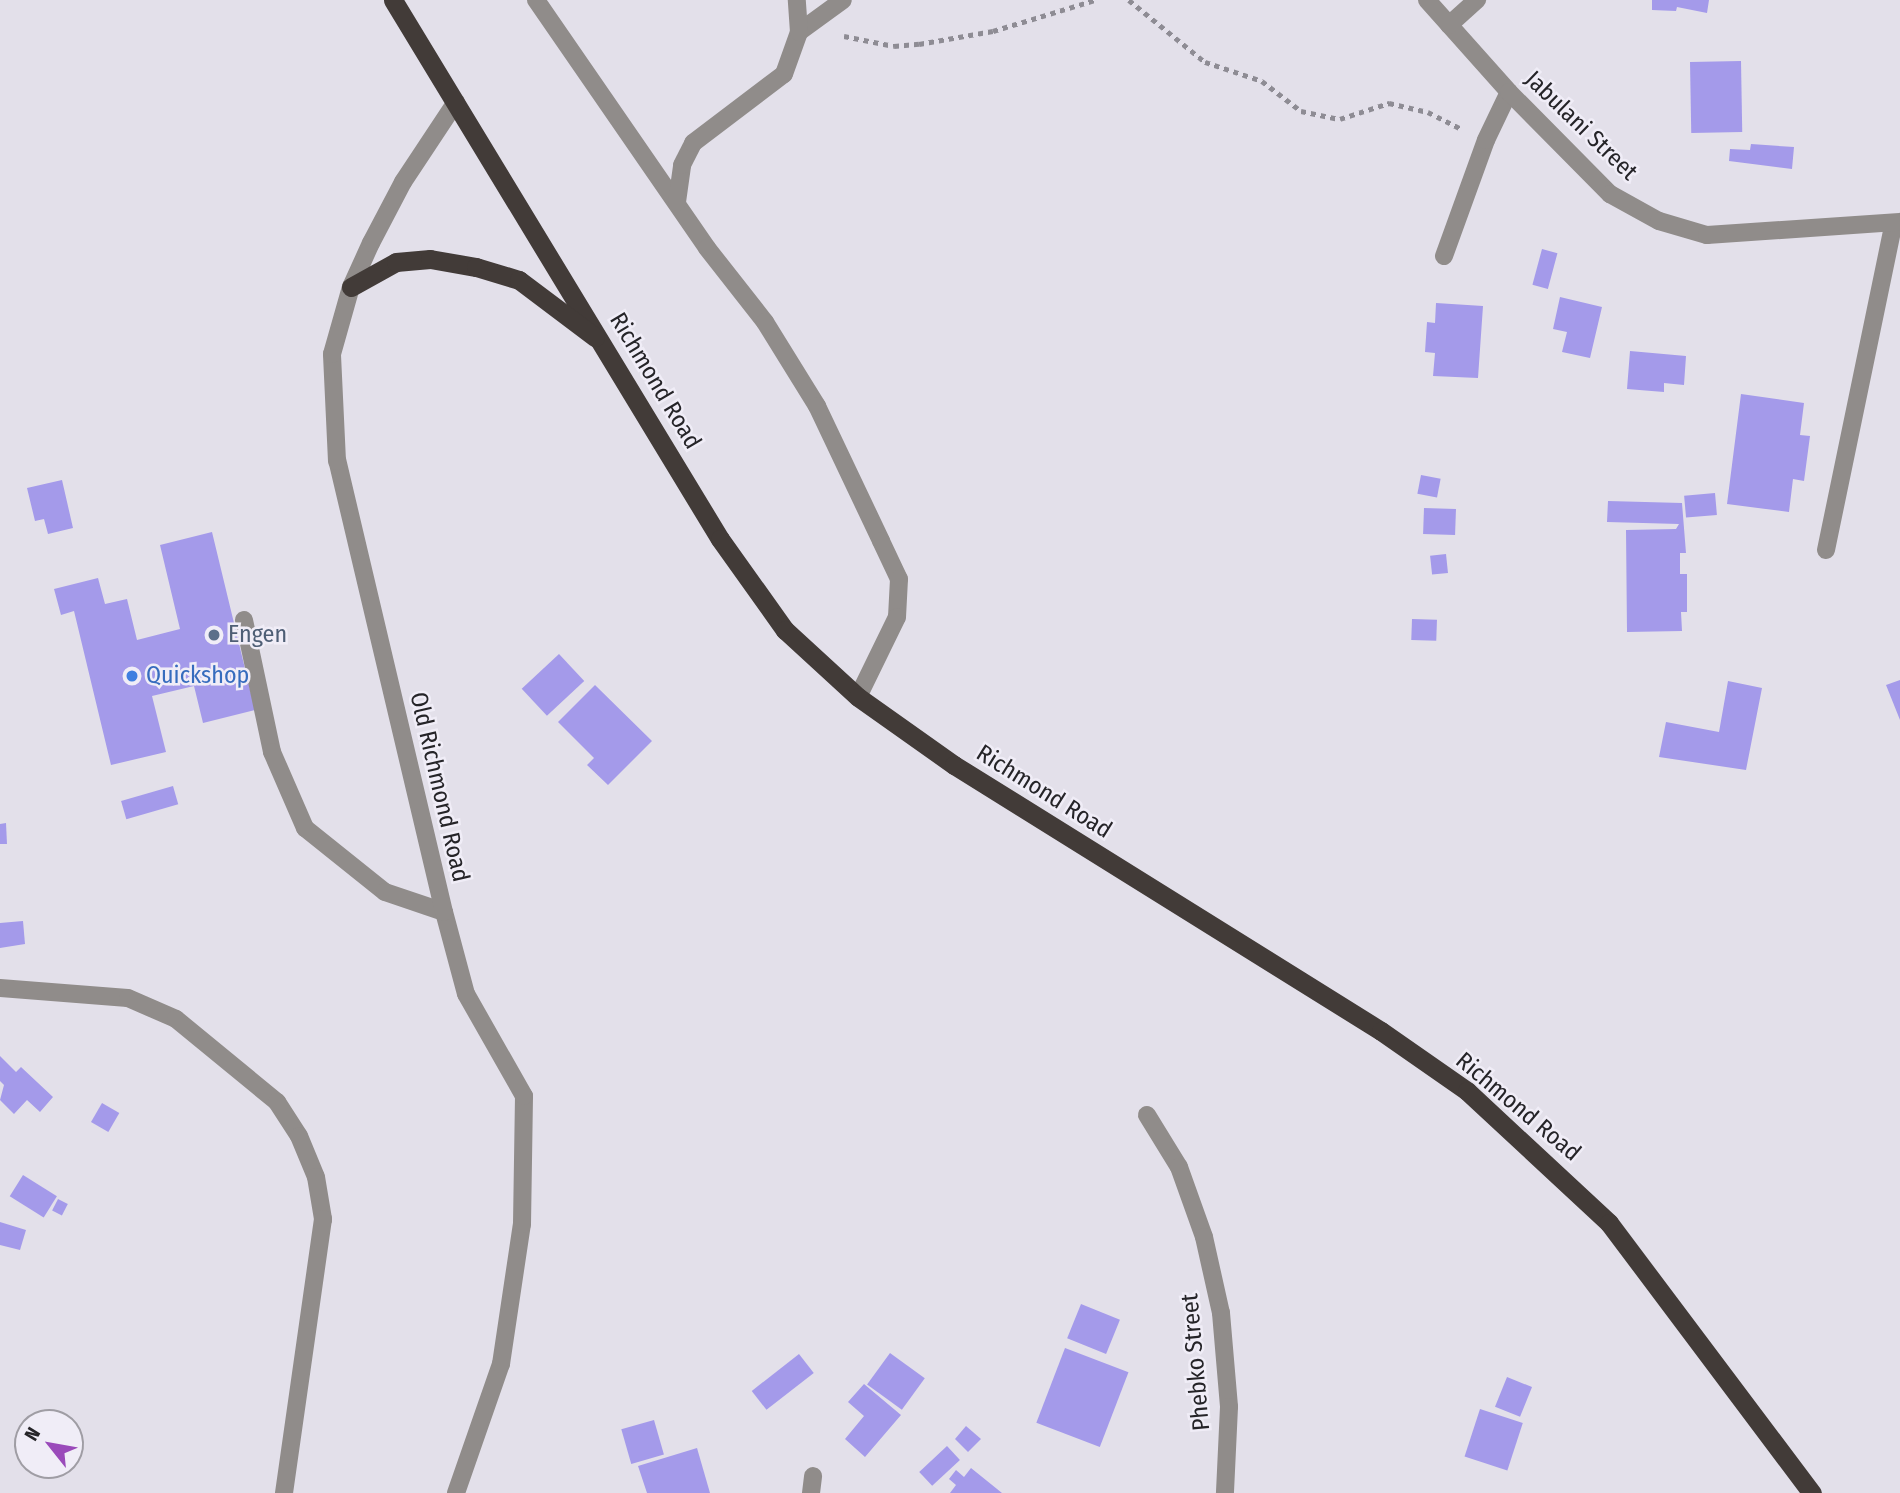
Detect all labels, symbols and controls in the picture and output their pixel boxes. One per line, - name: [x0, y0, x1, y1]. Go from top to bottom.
- street label: Jabulani Street: [1519, 65, 1643, 187]
- street label: Richmond Road: [603, 308, 707, 454]
- place label: Engen: [228, 621, 287, 649]
- marker: Engen: [206, 627, 222, 643]
- place label: Quickshop: [146, 662, 249, 690]
- marker: Quickshop: [124, 668, 140, 684]
- street label: Old Richmond Road: [403, 689, 475, 885]
- street label: Richmond Road: [971, 739, 1117, 845]
- street label: Richmond Road: [1450, 1046, 1586, 1168]
- street label: Phebko Street: [1176, 1292, 1216, 1432]
- north arrow: [14, 1409, 84, 1479]
- text: N: [19, 1423, 45, 1445]

